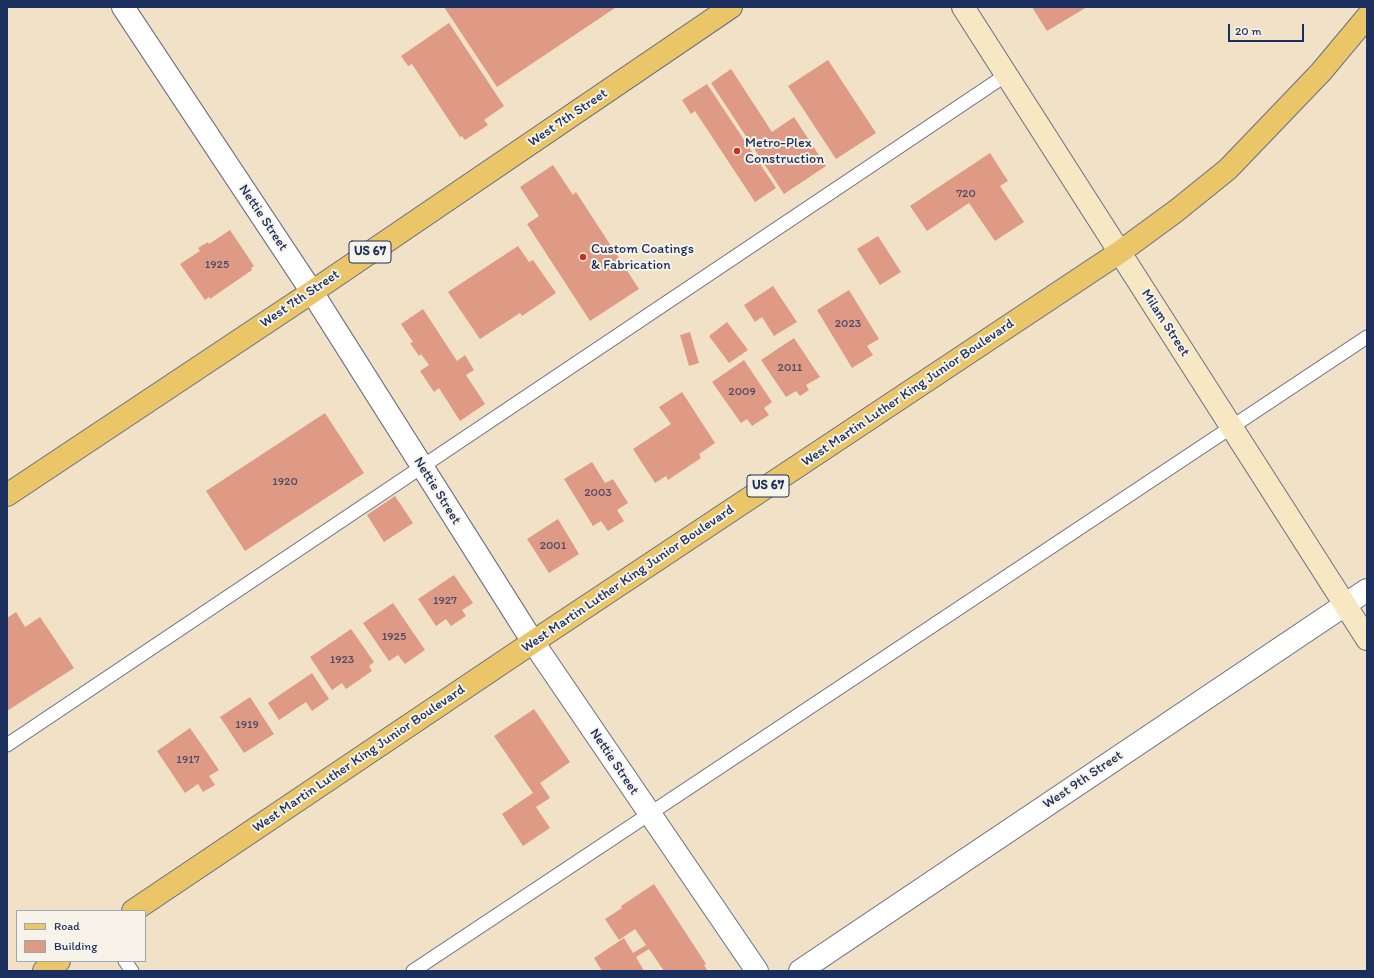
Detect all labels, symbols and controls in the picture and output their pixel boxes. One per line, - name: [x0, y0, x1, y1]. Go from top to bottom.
- scale bar: [1230, 16, 1306, 42]
- text: 20 m: [1235, 24, 1262, 38]
- street label: West 7th Street: [525, 85, 611, 151]
- place label: Metro-Plex Construction: [745, 135, 824, 168]
- marker: Metro-Plex Construction: [732, 146, 742, 156]
- street label: Nettie Street: [235, 182, 291, 254]
- house number: 720: [956, 187, 976, 201]
- road number: US 67: [349, 241, 391, 263]
- place label: Custom Coatings & Fabrication: [591, 241, 694, 274]
- marker: Custom Coatings & Fabrication: [578, 252, 588, 262]
- house number: 1925: [205, 258, 229, 272]
- street label: West 7th Street: [257, 266, 343, 332]
- street label: Milam Street: [1137, 286, 1193, 360]
- street label: West Martin Luther King Junior Boulevard: [798, 315, 1018, 471]
- house number: 2023: [835, 317, 861, 331]
- house number: 2011: [778, 361, 802, 375]
- house number: 2009: [728, 385, 756, 399]
- street label: Nettie Street: [410, 454, 464, 528]
- house number: 1920: [272, 475, 298, 489]
- road number: US 67: [747, 475, 789, 497]
- house number: 2003: [584, 486, 612, 500]
- street label: West Martin Luther King Junior Boulevard: [518, 501, 738, 657]
- house number: 2001: [540, 539, 566, 553]
- house number: 1927: [433, 594, 457, 608]
- house number: 1925: [382, 630, 406, 644]
- house number: 1923: [330, 653, 354, 667]
- street label: West Martin Luther King Junior Boulevard: [249, 681, 469, 837]
- house number: 1919: [235, 718, 259, 732]
- street label: Nettie Street: [586, 726, 642, 798]
- street label: West 9th Street: [1040, 747, 1126, 813]
- house number: 1917: [176, 753, 200, 767]
- legend: [16, 910, 146, 962]
- text: Road: [54, 919, 80, 933]
- text: Building: [54, 939, 97, 953]

